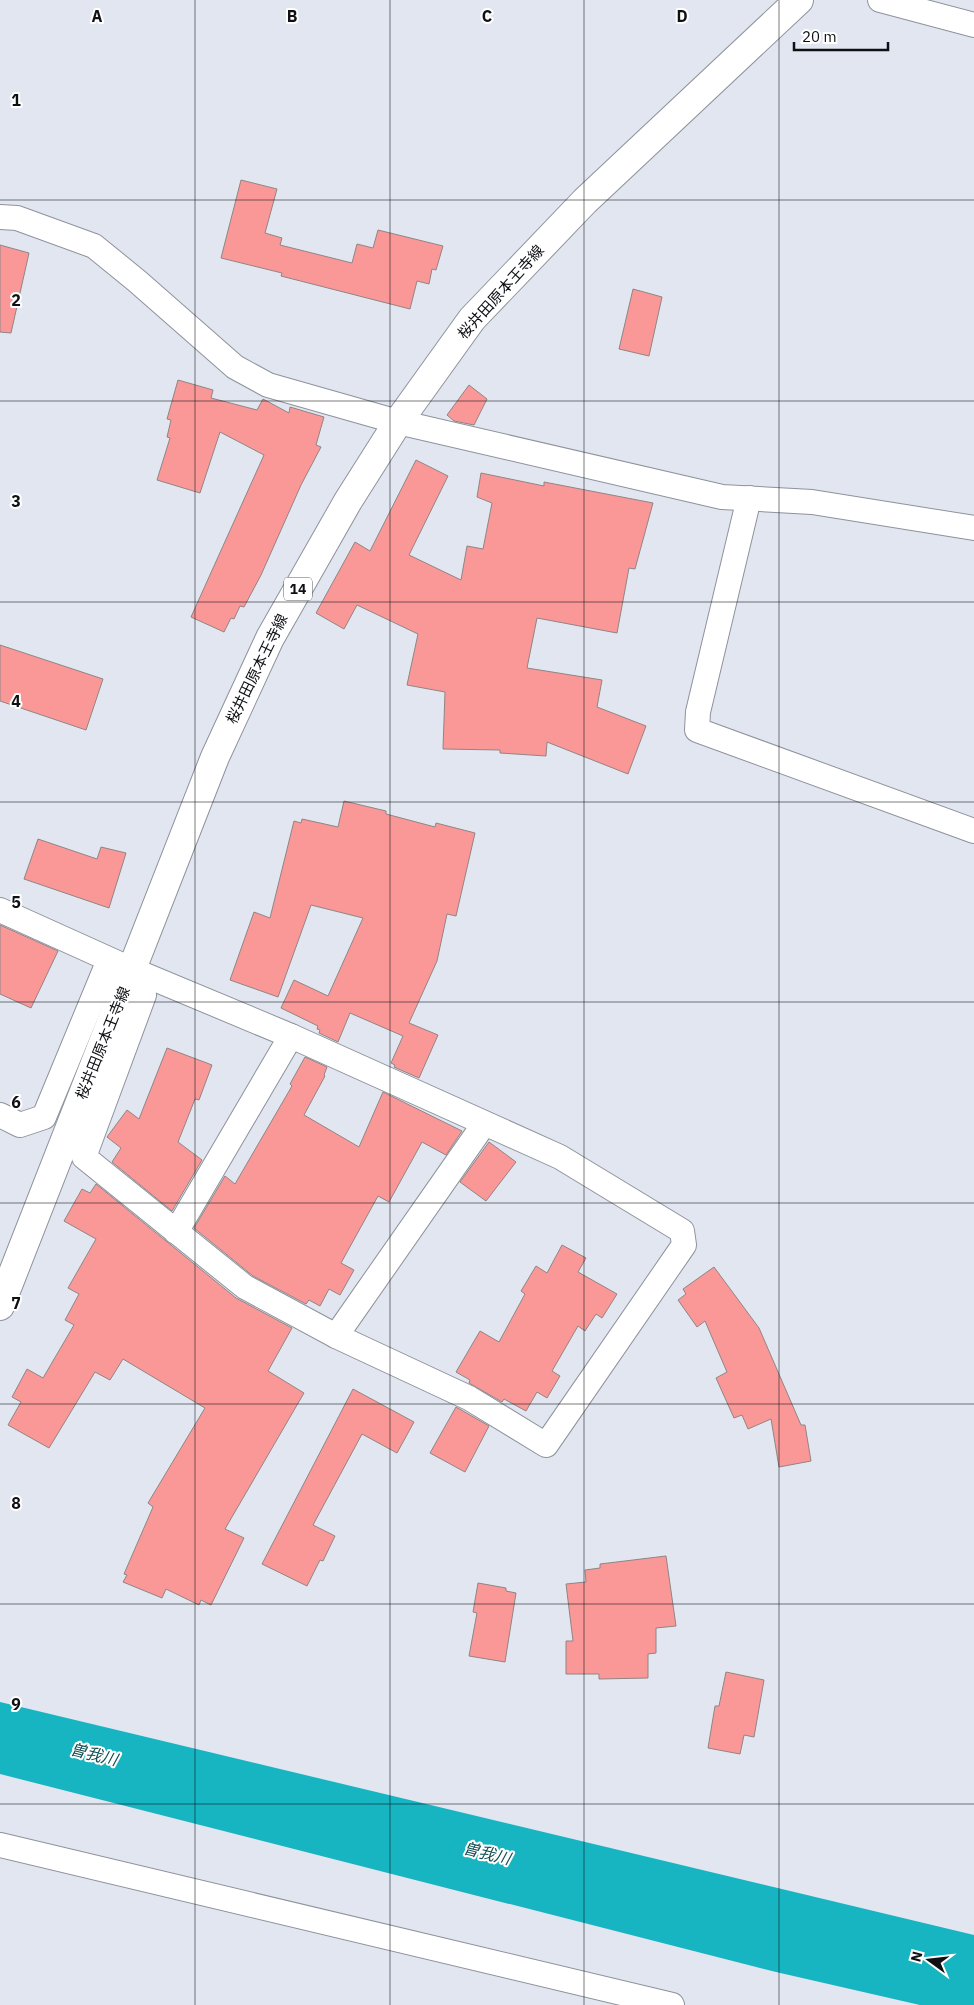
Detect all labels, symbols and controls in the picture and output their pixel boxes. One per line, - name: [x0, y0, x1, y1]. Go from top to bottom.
- text: A: [92, 6, 103, 26]
- text: B: [287, 6, 298, 26]
- text: C: [482, 6, 492, 26]
- text: D: [676, 6, 688, 26]
- scale bar: [794, 20, 888, 52]
- text: 20 m: [802, 27, 837, 46]
- text: 1: [11, 90, 21, 110]
- street label: 桜井田原本王寺線: [453, 241, 548, 343]
- text: 2: [11, 290, 21, 310]
- text: 3: [11, 491, 21, 511]
- road number: 14: [284, 578, 312, 600]
- street label: 桜井田原本王寺線: [222, 611, 291, 727]
- text: 4: [11, 691, 21, 711]
- text: 5: [11, 892, 21, 912]
- street label: 桜井田原本王寺線: [71, 984, 134, 1102]
- text: 6: [11, 1092, 21, 1112]
- text: 7: [11, 1293, 21, 1313]
- text: 8: [11, 1493, 21, 1513]
- text: 9: [11, 1694, 21, 1714]
- water label: 曽我川: [68, 1738, 122, 1770]
- water label: 曽我川: [461, 1837, 515, 1869]
- north arrow: [904, 1935, 954, 1985]
- text: N: [906, 1949, 926, 1964]

